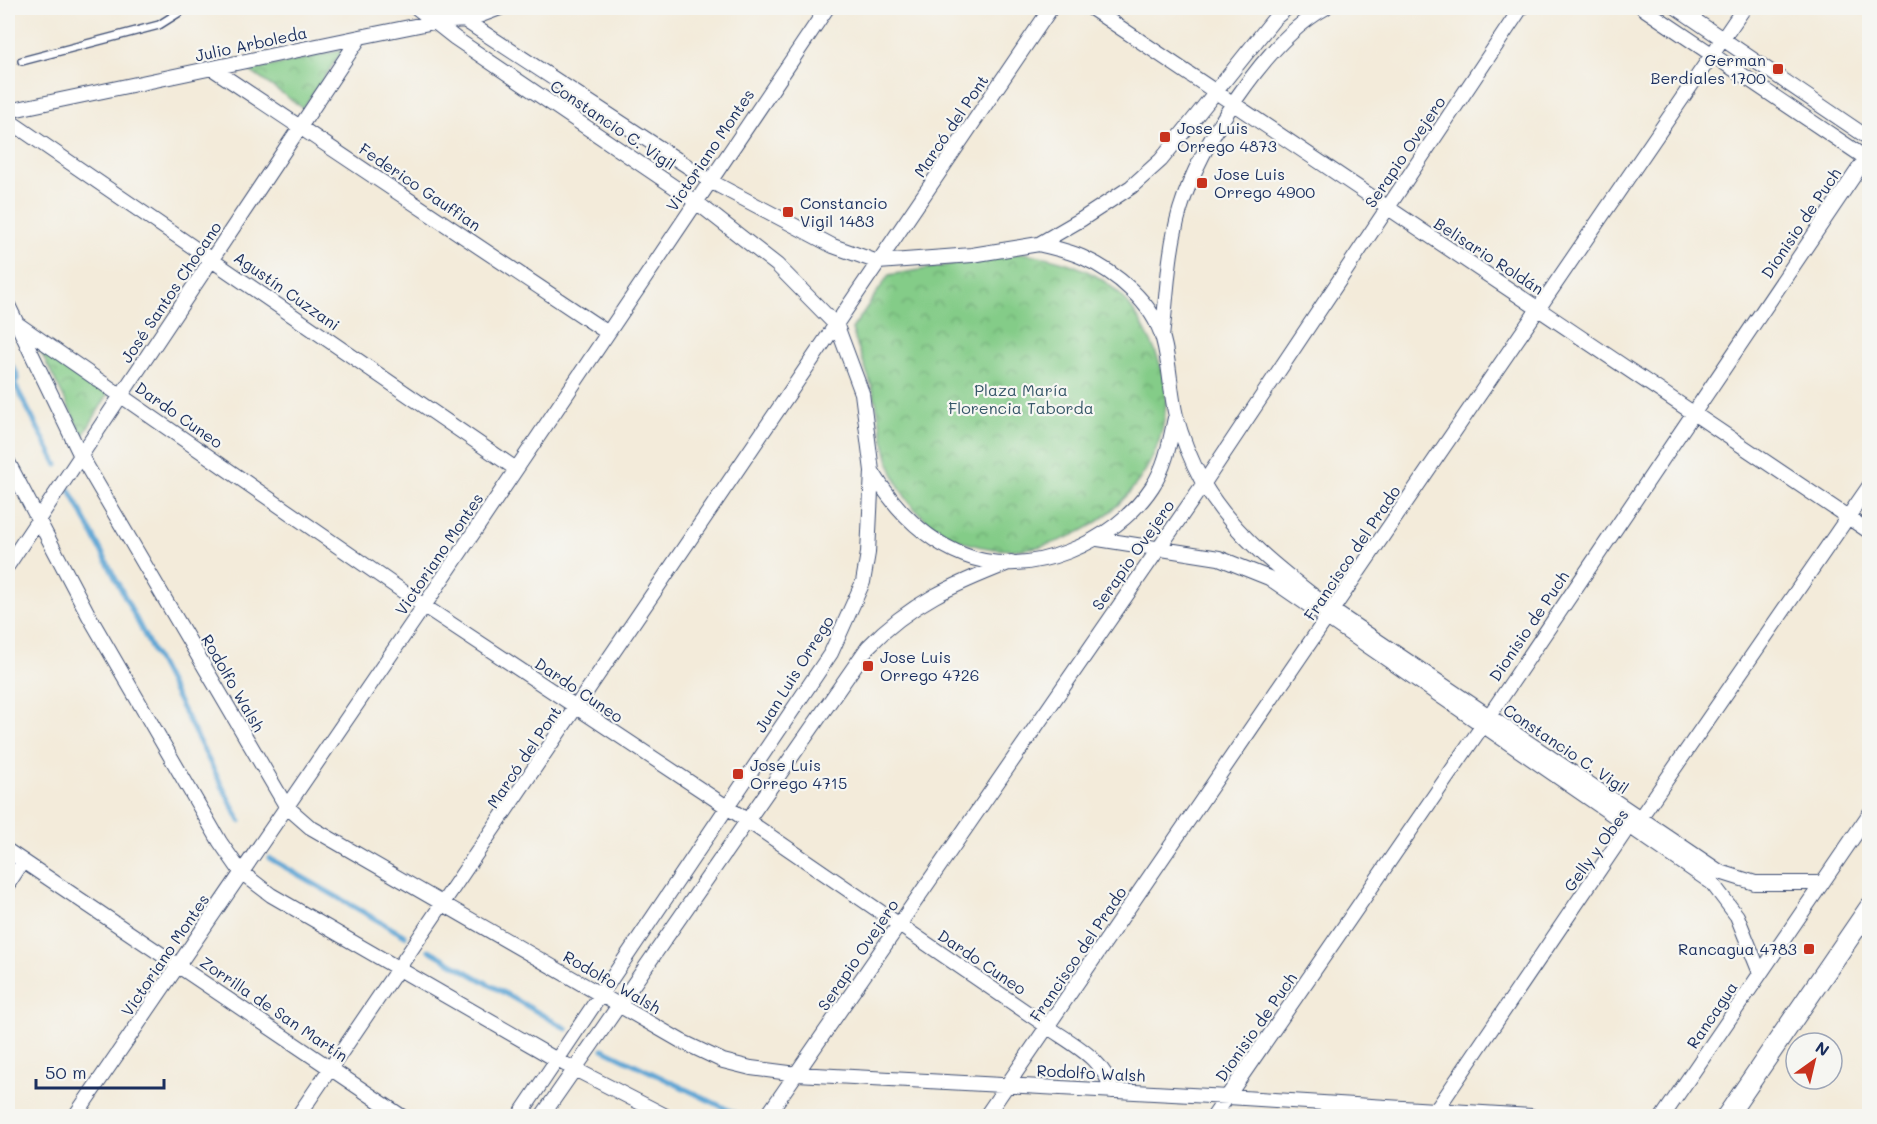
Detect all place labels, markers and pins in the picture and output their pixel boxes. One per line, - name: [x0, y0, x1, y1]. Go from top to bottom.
- place label: German Berdiales 1700: [1651, 49, 1766, 88]
- marker: German Berdiales 1700: [1771, 62, 1785, 76]
- place label: Jose Luis Orrego 4873: [1177, 117, 1277, 156]
- marker: Jose Luis Orrego 4873: [1158, 130, 1172, 144]
- place label: Jose Luis Orrego 4900: [1214, 163, 1315, 202]
- marker: Jose Luis Orrego 4900: [1195, 176, 1209, 190]
- place label: Constancio Vigil 1483: [800, 192, 887, 231]
- marker: Constancio Vigil 1483: [781, 205, 795, 219]
- place label: Jose Luis Orrego 4726: [880, 646, 979, 685]
- marker: Jose Luis Orrego 4726: [861, 659, 875, 673]
- place label: Jose Luis Orrego 4715: [750, 754, 847, 793]
- marker: Jose Luis Orrego 4715: [731, 767, 745, 781]
- place label: Rancagua 4783: [1678, 938, 1797, 959]
- marker: Rancagua 4783: [1802, 942, 1816, 956]

